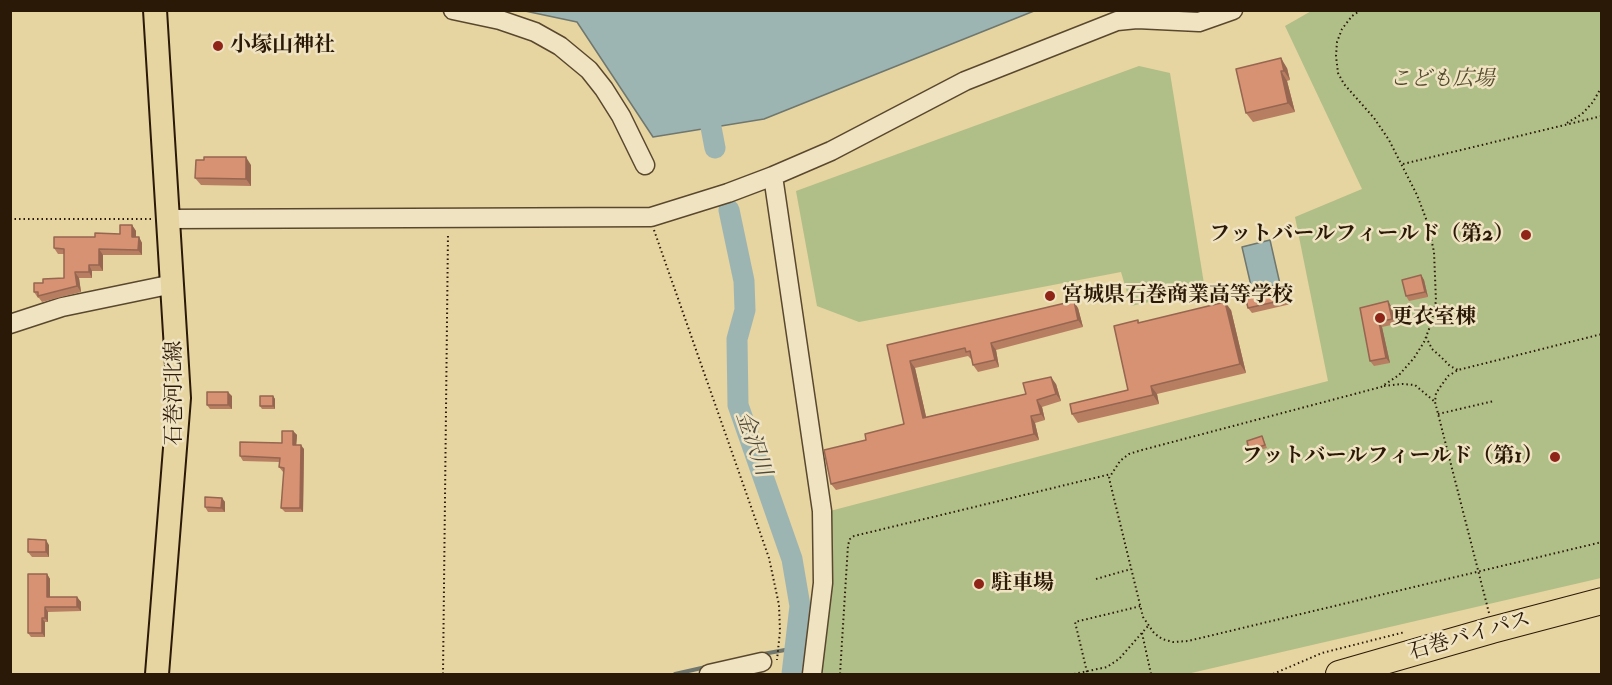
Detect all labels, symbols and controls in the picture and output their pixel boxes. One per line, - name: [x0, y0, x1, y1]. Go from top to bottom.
- place label: 小塚山神社: [230, 33, 335, 59]
- marker: 小塚山神社: [211, 39, 225, 53]
- park label: こども広場: [1390, 67, 1494, 93]
- place label: フットバールフィールド（第2）: [1209, 222, 1514, 248]
- marker: フットバールフィールド（第2）: [1519, 228, 1533, 242]
- place label: 宮城県石巻商業高等学校: [1062, 283, 1293, 309]
- marker: 宮城県石巻商業高等学校: [1043, 289, 1057, 303]
- place label: 更衣室棟: [1392, 305, 1476, 331]
- marker: 更衣室棟: [1373, 311, 1387, 325]
- street label: 石巻河北線: [162, 341, 188, 445]
- water label: 金沢川: [729, 409, 775, 479]
- place label: フットバールフィールド（第1）: [1242, 444, 1543, 470]
- marker: フットバールフィールド（第1）: [1548, 450, 1562, 464]
- place label: 駐車場: [991, 571, 1054, 597]
- marker: 駐車場: [972, 577, 986, 591]
- street label: 石巻バイパス: [1406, 608, 1534, 666]

